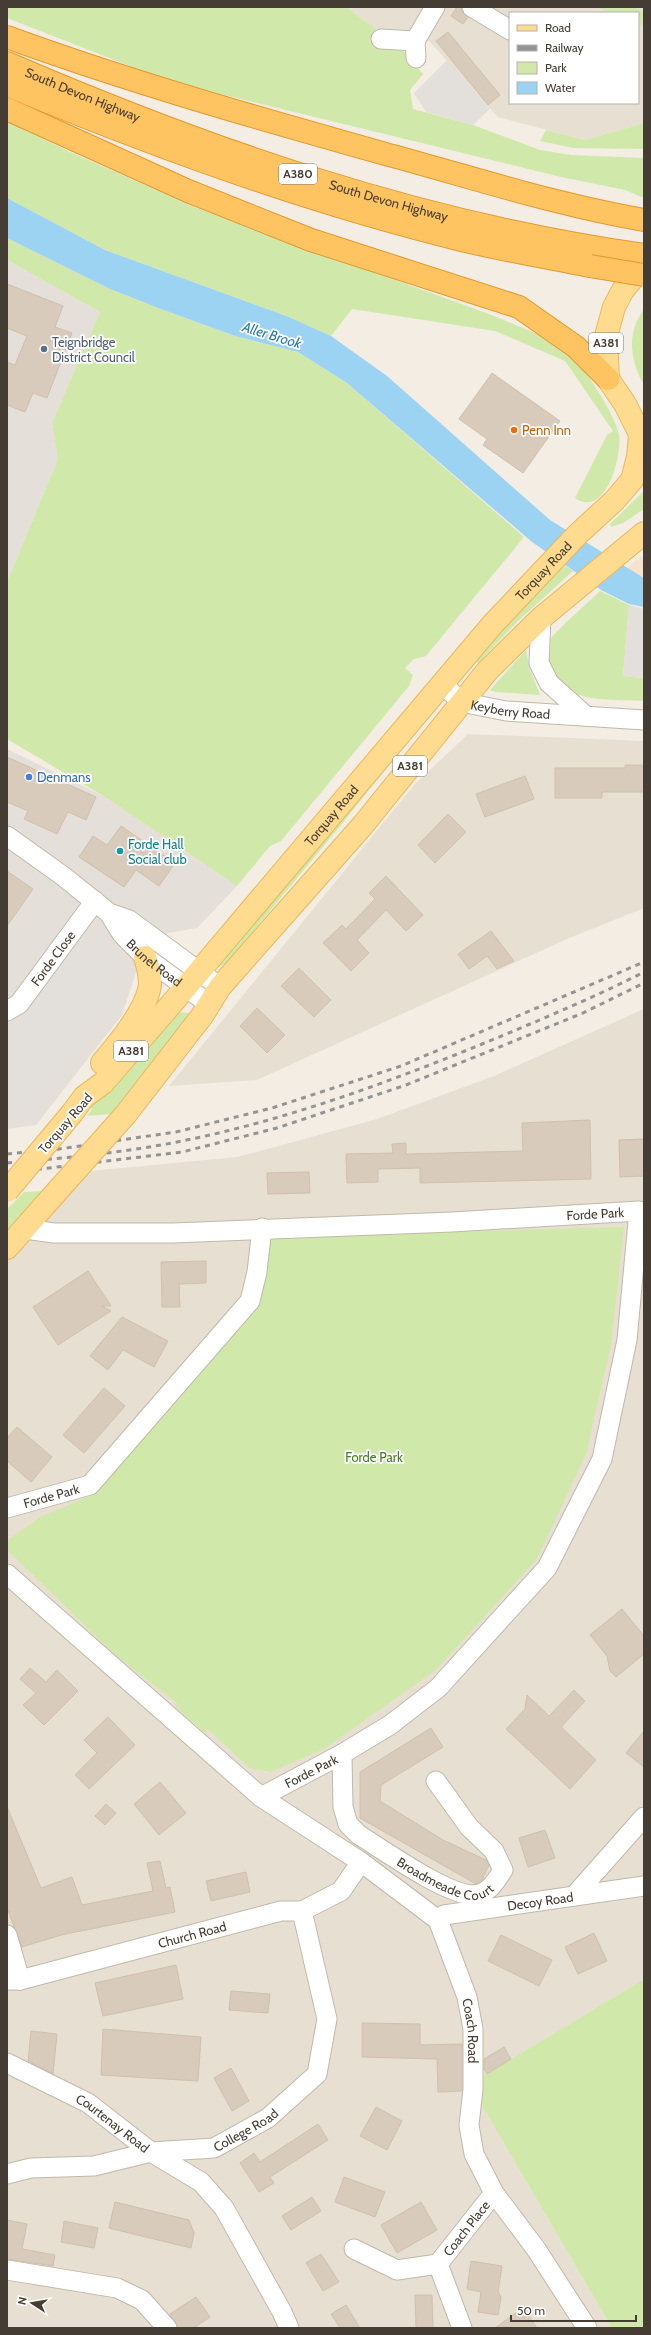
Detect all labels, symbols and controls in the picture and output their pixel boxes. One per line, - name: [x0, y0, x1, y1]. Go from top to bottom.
- legend: [509, 12, 639, 104]
- text: Road: [545, 20, 571, 35]
- text: Railway: [545, 40, 583, 55]
- text: Park: [545, 60, 567, 75]
- street label: South Devon Highway: [23, 64, 143, 125]
- text: Water: [545, 80, 576, 95]
- road number: A380: [279, 164, 317, 184]
- street label: South Devon Highway: [327, 176, 450, 224]
- water label: Aller Brook: [240, 317, 304, 353]
- road number: A381: [589, 333, 623, 353]
- place label: Teignbridge District Council: [52, 334, 135, 365]
- marker: Teignbridge District Council: [39, 344, 49, 354]
- place label: Penn Inn: [522, 422, 571, 438]
- marker: Penn Inn: [509, 425, 519, 435]
- street label: Torquay Road: [512, 538, 575, 603]
- street label: Keyberry Road: [469, 696, 551, 722]
- road number: A381: [393, 756, 427, 776]
- place label: Denmans: [37, 769, 91, 785]
- marker: Denmans: [24, 772, 34, 782]
- street label: Torquay Road: [301, 782, 361, 849]
- place label: Forde Hall Social club: [128, 836, 187, 867]
- marker: Forde Hall Social club: [115, 846, 125, 856]
- street label: Forde Close: [27, 927, 79, 989]
- street label: Brunel Road: [123, 935, 185, 990]
- road number: A381: [114, 1041, 148, 1061]
- street label: Torquay Road: [34, 1090, 96, 1156]
- street label: Forde Park: [566, 1204, 625, 1223]
- park label: Forde Park: [345, 1449, 403, 1465]
- street label: Forde Park: [21, 1480, 81, 1511]
- street label: Forde Park: [282, 1751, 340, 1791]
- street label: Broadmeade Court: [394, 1854, 497, 1903]
- street label: Decoy Road: [506, 1888, 574, 1914]
- street label: Church Road: [156, 1918, 228, 1951]
- street label: Coach Road: [459, 1997, 481, 2063]
- street label: Courtenay Road: [73, 2090, 153, 2156]
- street label: College Road: [210, 2105, 281, 2155]
- street label: Coach Place: [439, 2197, 493, 2259]
- north arrow: [12, 2283, 52, 2323]
- text: N: [15, 2296, 30, 2306]
- scale bar: [511, 2297, 636, 2323]
- text: 50 m: [517, 2303, 545, 2318]

